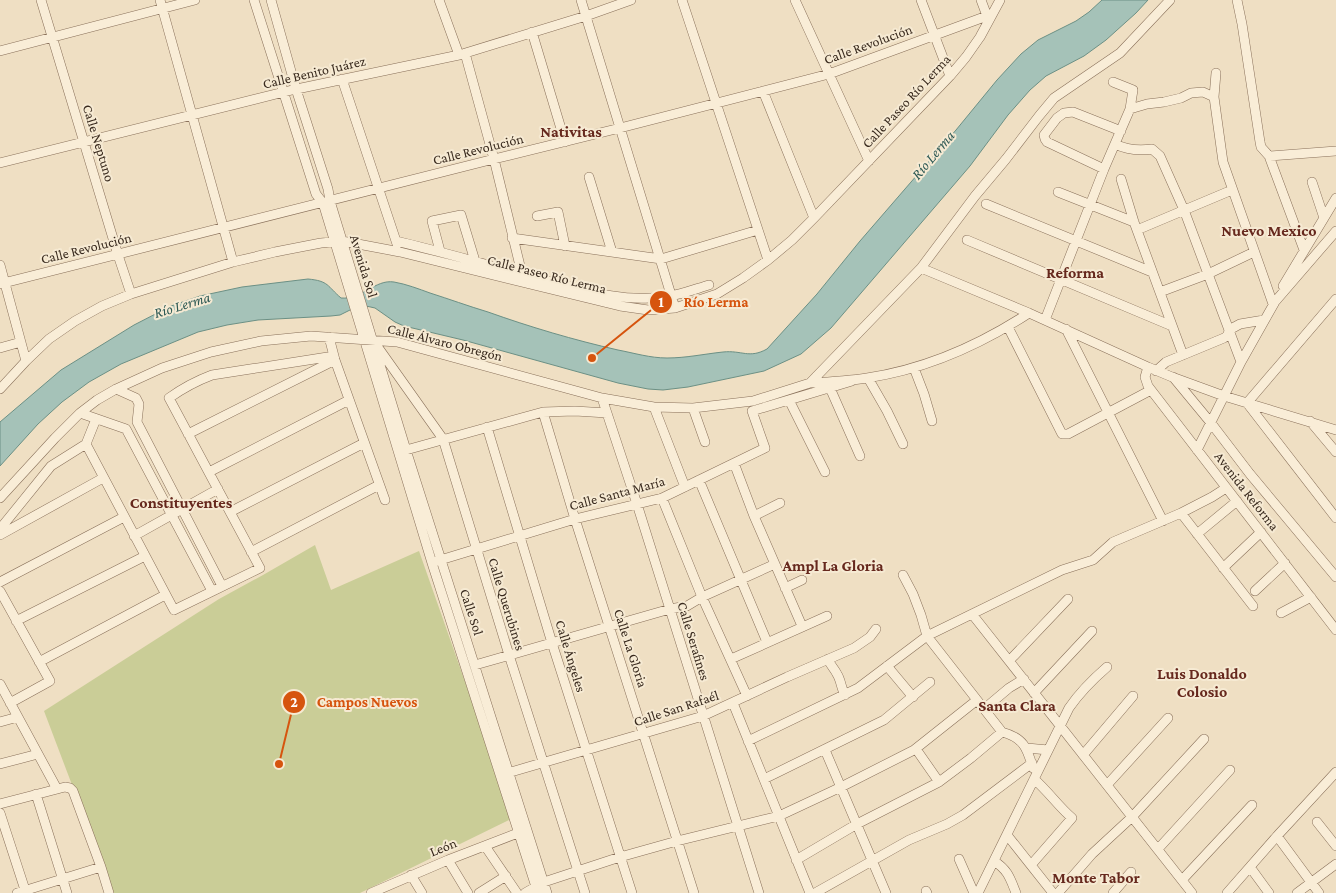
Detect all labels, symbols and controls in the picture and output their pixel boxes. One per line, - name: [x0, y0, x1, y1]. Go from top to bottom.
- street label: Calle Revolución: [822, 20, 915, 67]
- street label: Calle Paseo Río Lerma: [858, 50, 954, 151]
- street label: Calle Benito Juárez: [261, 52, 367, 92]
- street label: Calle Neptuno: [80, 102, 118, 184]
- district label: Nativitas: [540, 123, 602, 140]
- water label: Río Lerma: [908, 128, 958, 182]
- street label: Calle Revolución: [431, 130, 525, 168]
- district label: Nuevo Mexico: [1221, 222, 1317, 239]
- street label: Calle Revolución: [39, 229, 133, 267]
- street label: Avenida Sol: [347, 233, 381, 300]
- street label: Calle Paseo Río Lerma: [486, 251, 609, 297]
- district label: Reforma: [1046, 264, 1104, 281]
- callout: Río Lerma: [649, 287, 759, 317]
- water label: Río Lerma: [152, 289, 212, 321]
- text: 1: [658, 294, 664, 310]
- text: Río Lerma: [683, 294, 749, 310]
- street label: Calle Álvaro Obregón: [386, 320, 505, 364]
- street label: Avenida Reforma: [1211, 449, 1283, 534]
- street label: Calle Santa María: [567, 472, 667, 513]
- district label: Constituyentes: [130, 494, 233, 511]
- street label: Calle Querubines: [485, 556, 529, 652]
- district label: Ampl La Gloria: [781, 557, 884, 574]
- street label: Calle Sol: [457, 587, 487, 638]
- street label: Calle Serafines: [674, 600, 714, 682]
- street label: Calle La Gloria: [611, 607, 651, 690]
- street label: Calle Ángeles: [552, 618, 590, 694]
- district label: Luis Donaldo Colosio: [1157, 665, 1247, 700]
- callout: Campos Nuevos: [282, 687, 427, 717]
- street label: Calle San Rafaél: [631, 687, 721, 729]
- text: 2: [290, 694, 298, 710]
- text: Campos Nuevos: [317, 694, 417, 710]
- district label: Santa Clara: [978, 697, 1056, 714]
- street label: León: [427, 834, 459, 860]
- district label: Monte Tabor: [1052, 869, 1140, 886]

